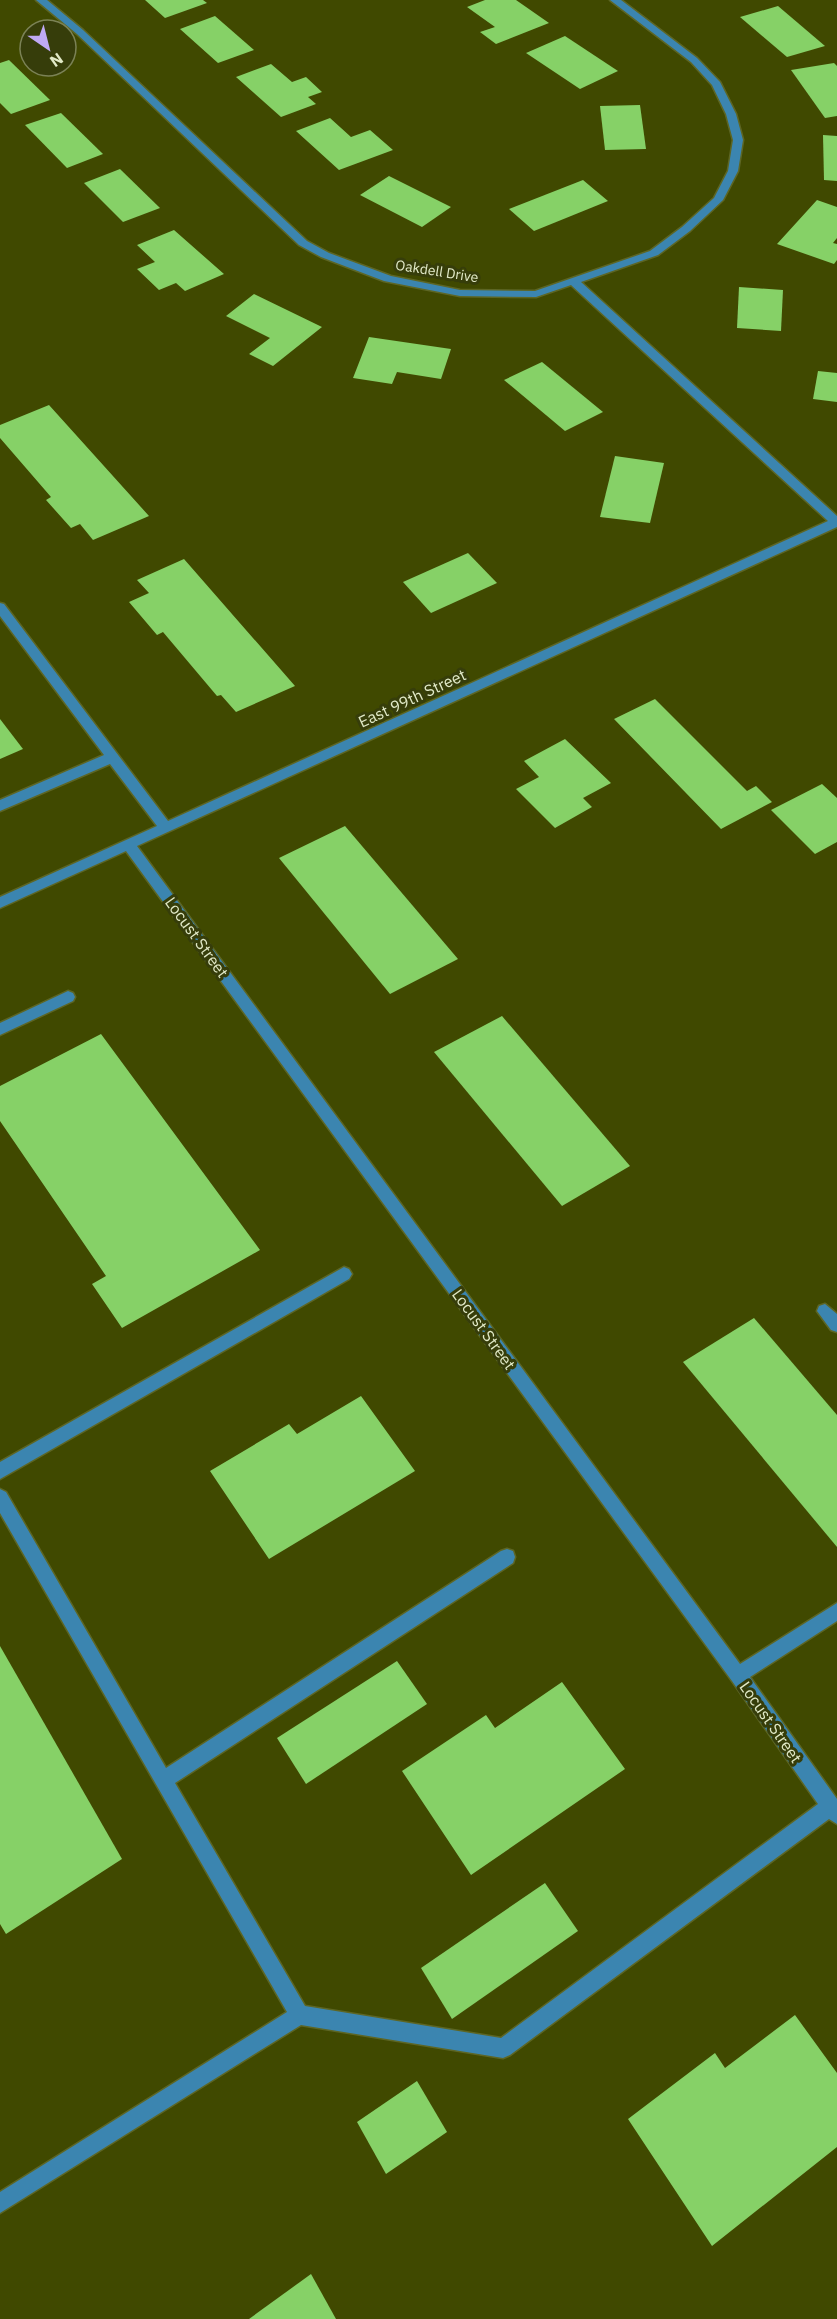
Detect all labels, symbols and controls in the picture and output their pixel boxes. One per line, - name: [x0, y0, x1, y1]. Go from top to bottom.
- north arrow: [18, 18, 78, 78]
- text: N: [46, 49, 67, 72]
- street label: Oakdell Drive: [394, 256, 480, 286]
- street label: East 99th Street: [355, 664, 469, 732]
- street label: Locust Street: [161, 893, 233, 981]
- street label: Locust Street: [448, 1285, 520, 1373]
- street label: Locust Street: [736, 1677, 806, 1767]

